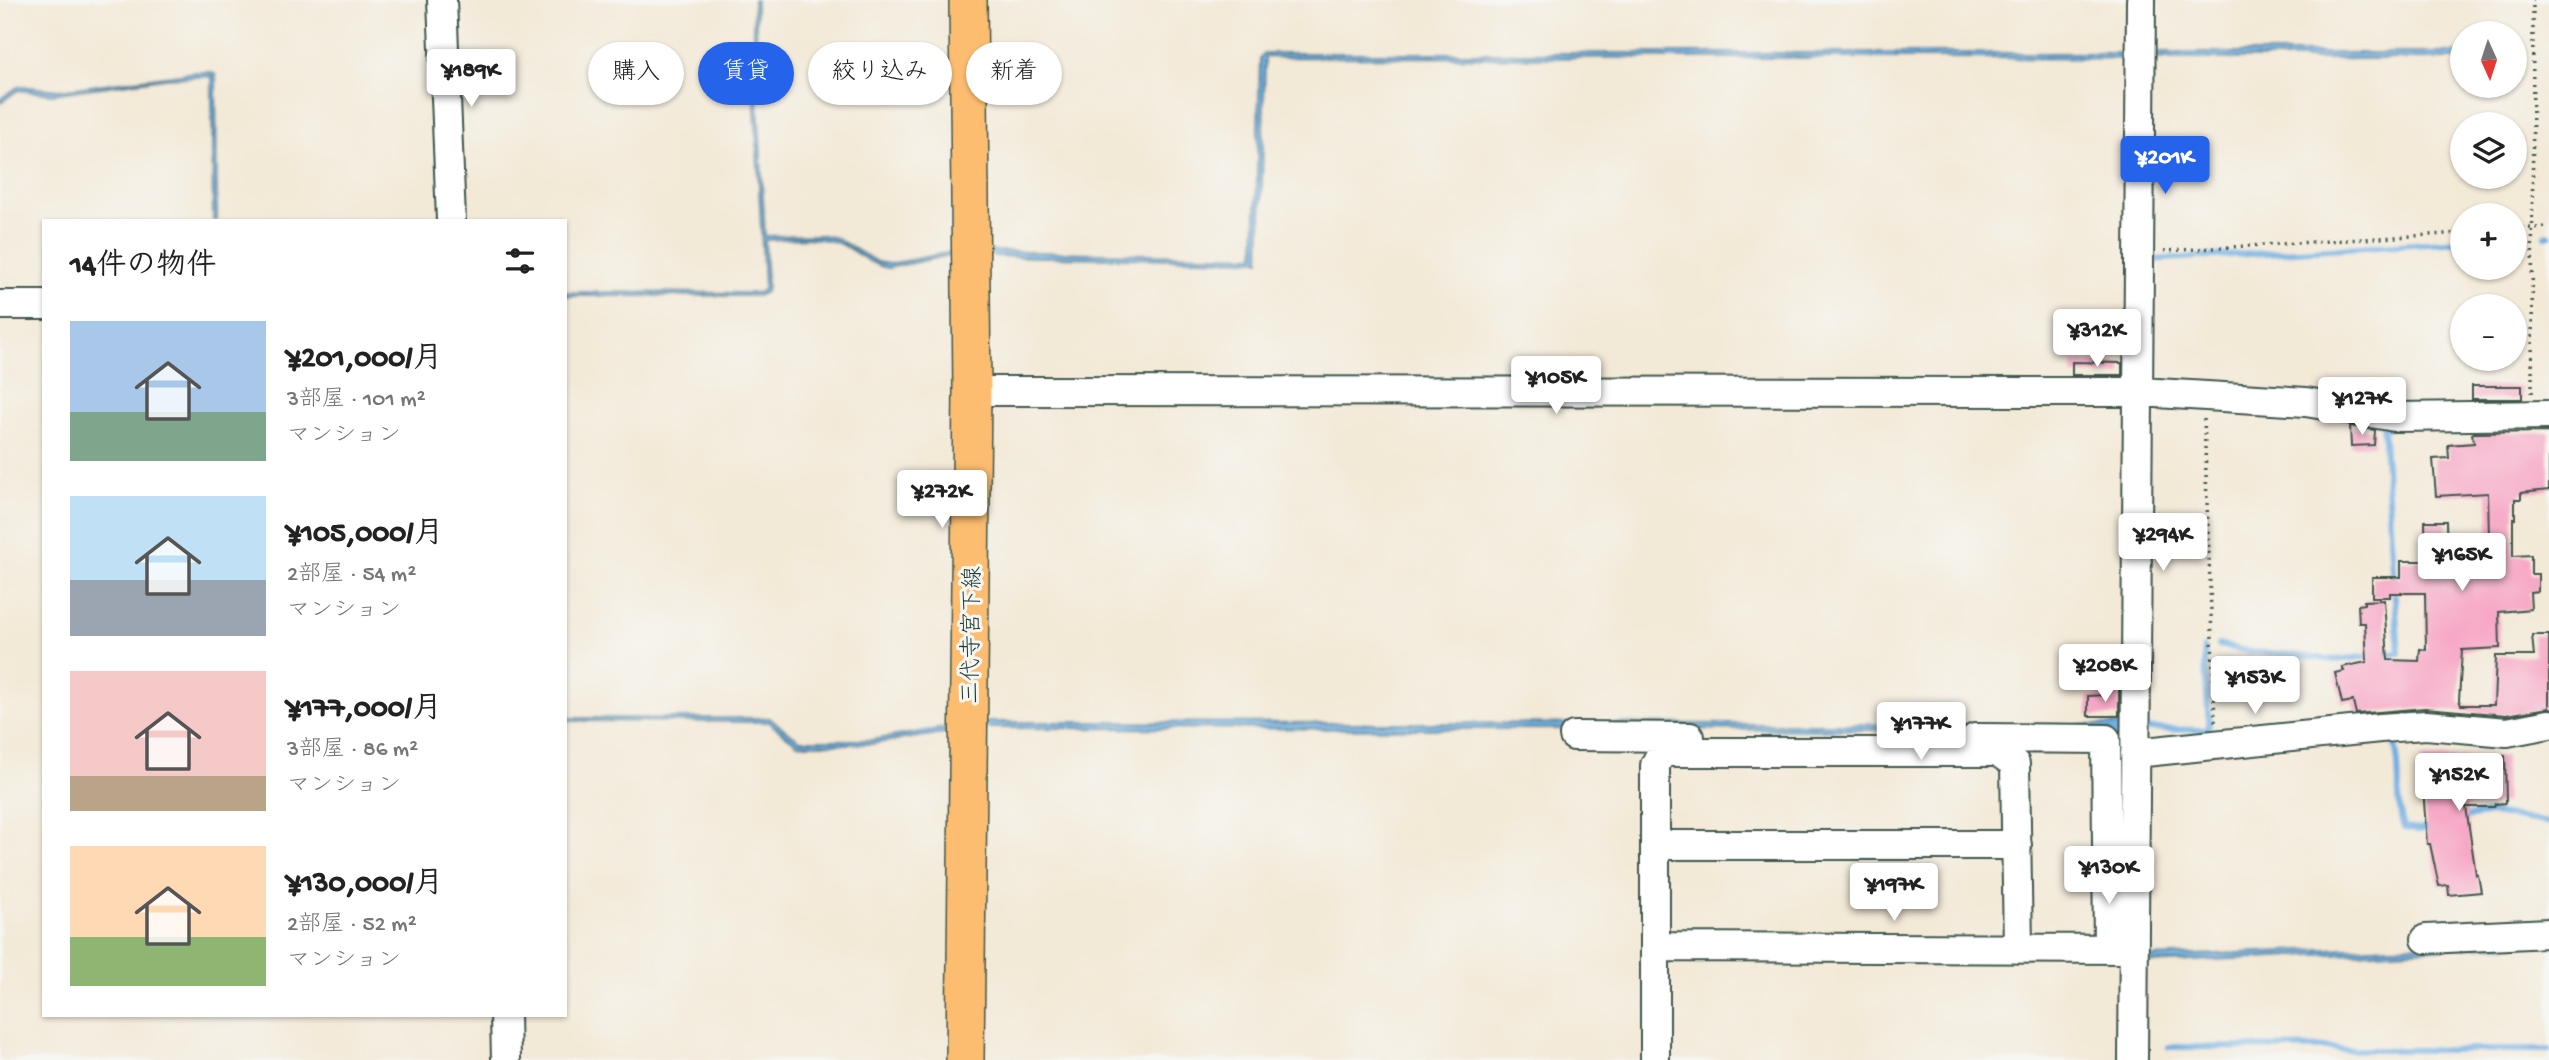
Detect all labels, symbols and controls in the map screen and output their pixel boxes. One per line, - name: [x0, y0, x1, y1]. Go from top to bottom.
- north arrow: [2450, 21, 2527, 98]
- map controls: [2450, 21, 2527, 371]
- chip: 購入: [588, 42, 684, 105]
- chip: 賃貸: [698, 42, 794, 105]
- chip: 絞り込み: [808, 42, 952, 105]
- chip: 新着: [966, 42, 1062, 105]
- pin: ¥189K: [422, 50, 520, 109]
- text: ¥189K: [443, 58, 499, 85]
- button: layers: [2450, 112, 2527, 189]
- pin: ¥201K: [2116, 136, 2214, 196]
- text: ¥201K: [2137, 145, 2193, 172]
- button: +: [2450, 203, 2527, 280]
- icon: filters: [501, 242, 539, 280]
- text: 14件の物件: [70, 250, 216, 285]
- button: −: [2450, 294, 2527, 371]
- pin: ¥312K: [2048, 310, 2146, 369]
- text: ¥312K: [2069, 318, 2125, 345]
- text: ¥201,000/月: [287, 343, 443, 378]
- icon: home: [126, 349, 210, 433]
- pin: ¥105K: [1507, 356, 1605, 416]
- text: ¥105K: [1527, 365, 1585, 392]
- pin: ¥127K: [2313, 378, 2411, 437]
- text: ¥127K: [2334, 386, 2390, 413]
- text: 3部屋 · 101 m²: [287, 387, 426, 414]
- text: マンション: [287, 423, 401, 450]
- pin: ¥272K: [893, 470, 991, 530]
- text: ¥272K: [913, 479, 971, 506]
- pin: ¥294K: [2114, 514, 2212, 573]
- text: ¥105,000/月: [287, 518, 444, 553]
- text: ¥294K: [2134, 522, 2192, 549]
- icon: home: [126, 524, 210, 608]
- pin: ¥165K: [2413, 534, 2511, 593]
- text: ¥165K: [2434, 542, 2490, 569]
- text: 2部屋 · 54 m²: [287, 562, 416, 589]
- street label: 三代寺宮下線: [958, 566, 988, 704]
- text: マンション: [287, 598, 401, 625]
- pin: ¥208K: [2056, 644, 2154, 704]
- text: ¥208K: [2075, 653, 2135, 680]
- pin: ¥153K: [2206, 656, 2304, 716]
- text: ¥153K: [2227, 665, 2283, 692]
- text: ¥177,000/月: [287, 693, 442, 728]
- icon: home: [126, 699, 210, 783]
- pin: ¥177K: [1872, 702, 1970, 762]
- text: ¥177K: [1893, 711, 1949, 738]
- text: 3部屋 · 86 m²: [287, 737, 418, 764]
- pin: ¥152K: [2410, 754, 2508, 813]
- text: ¥152K: [2431, 762, 2487, 789]
- text: マンション: [287, 773, 401, 800]
- pin: ¥130K: [2060, 846, 2158, 906]
- text: ¥130K: [2080, 855, 2138, 882]
- pin: ¥197K: [1845, 864, 1943, 923]
- text: ¥130,000/月: [287, 868, 443, 903]
- text: ¥197K: [1866, 872, 1922, 899]
- icon: home: [126, 874, 210, 958]
- text: 2部屋 · 52 m²: [287, 912, 417, 939]
- text: マンション: [287, 948, 401, 975]

